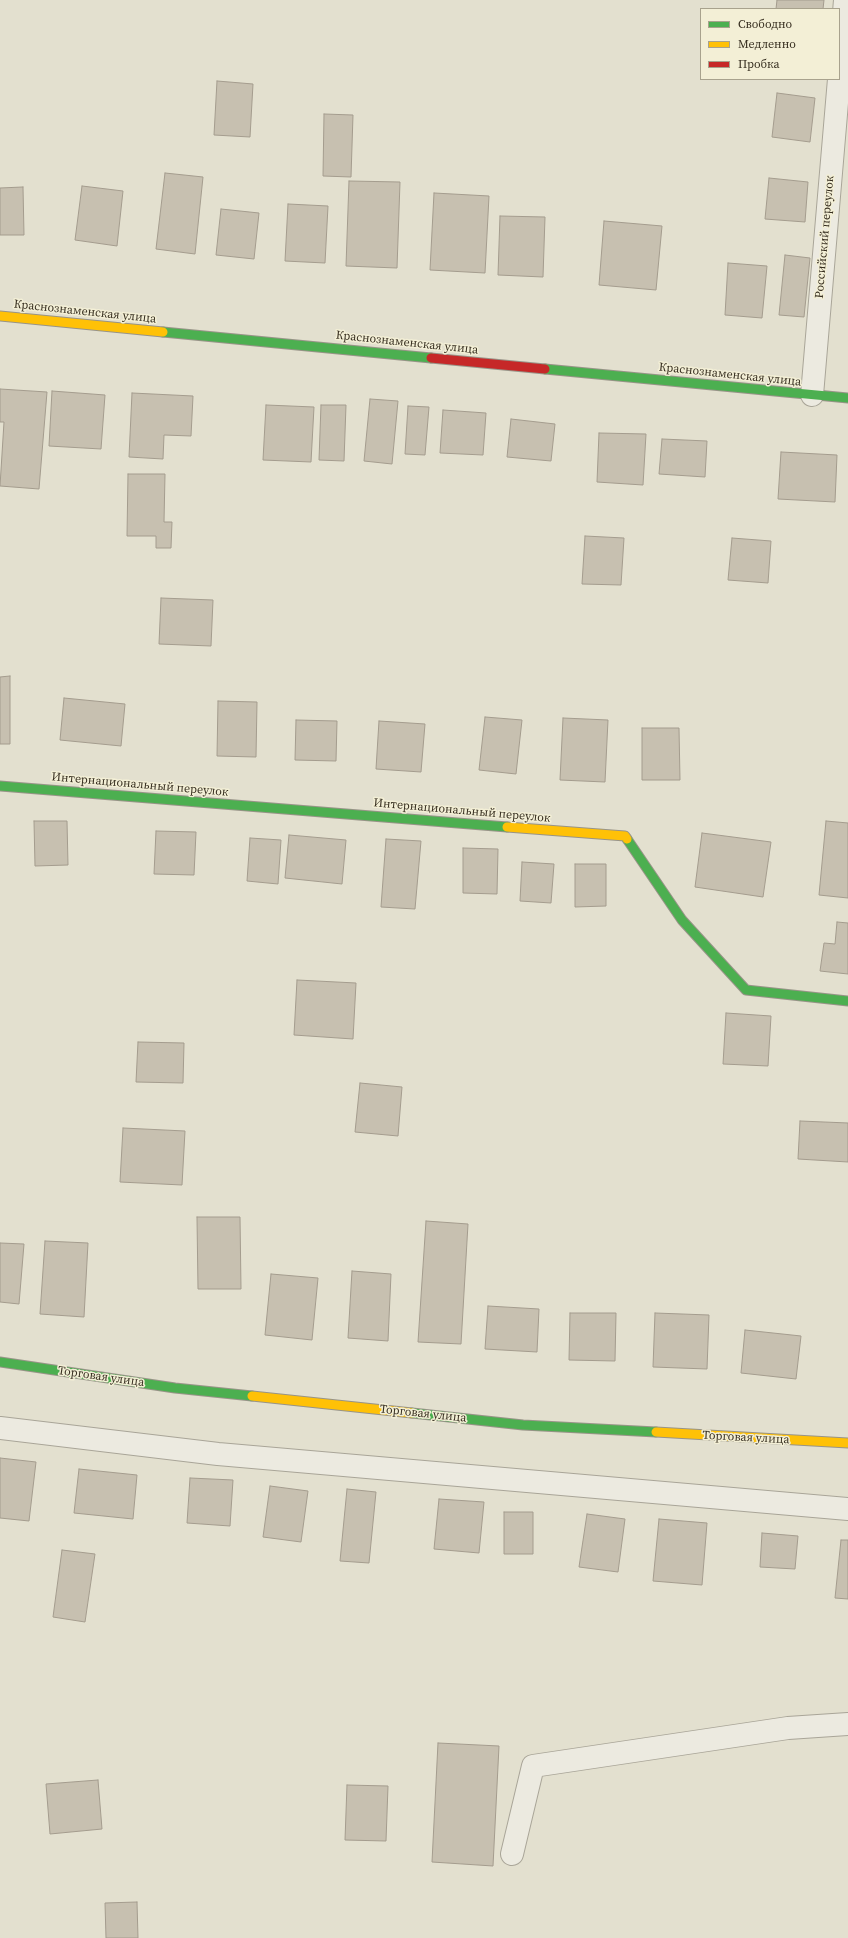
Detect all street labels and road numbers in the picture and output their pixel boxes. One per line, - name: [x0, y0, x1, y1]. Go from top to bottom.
- street label: Российский переулок: [812, 175, 838, 299]
- street label: Краснознаменская улица: [13, 297, 157, 327]
- street label: Краснознаменская улица: [335, 328, 479, 358]
- street label: Краснознаменская улица: [658, 360, 802, 390]
- street label: Интернациональный переулок: [51, 770, 229, 800]
- street label: Интернациональный переулок: [373, 796, 551, 826]
- street label: Торговая улица: [57, 1364, 145, 1390]
- street label: Торговая улица: [379, 1402, 467, 1426]
- street label: Торговая улица: [702, 1429, 790, 1447]

